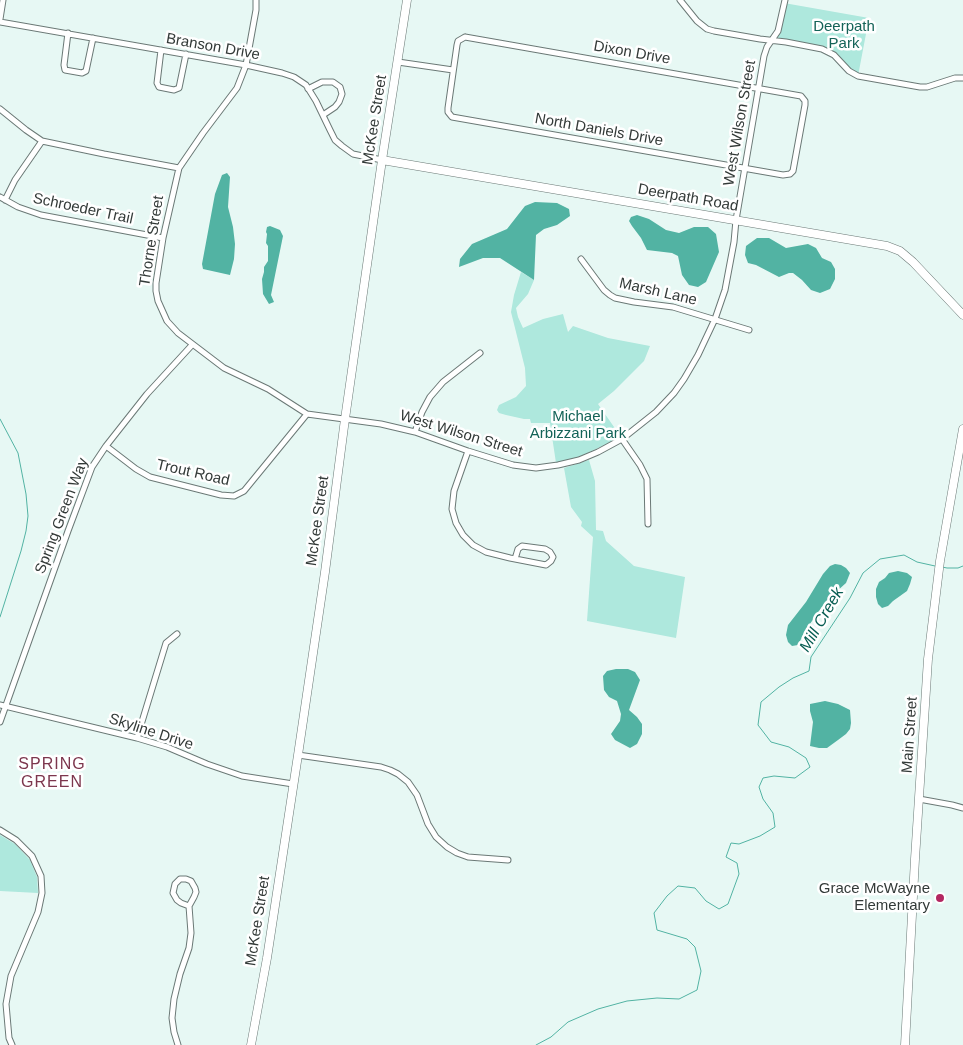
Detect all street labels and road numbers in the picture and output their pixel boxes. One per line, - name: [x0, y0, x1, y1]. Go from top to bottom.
- street label: Branson Drive: [165, 30, 261, 64]
- street label: Dixon Drive: [592, 37, 672, 69]
- street label: West Wilson Street: [720, 59, 760, 187]
- street label: McKee Street: [359, 74, 391, 166]
- street label: North Daniels Drive: [533, 110, 665, 150]
- street label: Deerpath Road: [636, 180, 740, 216]
- street label: Schroeder Trail: [31, 190, 135, 228]
- street label: Thorne Street: [136, 194, 168, 288]
- street label: Marsh Lane: [617, 274, 699, 310]
- street label: West Wilson Street: [398, 407, 524, 461]
- street label: Spring Green Way: [32, 455, 92, 577]
- street label: Trout Road: [155, 456, 231, 490]
- street label: McKee Street: [303, 475, 333, 567]
- street label: Main Street: [898, 696, 922, 774]
- street label: Skyline Drive: [107, 710, 195, 754]
- street label: McKee Street: [242, 875, 274, 967]

